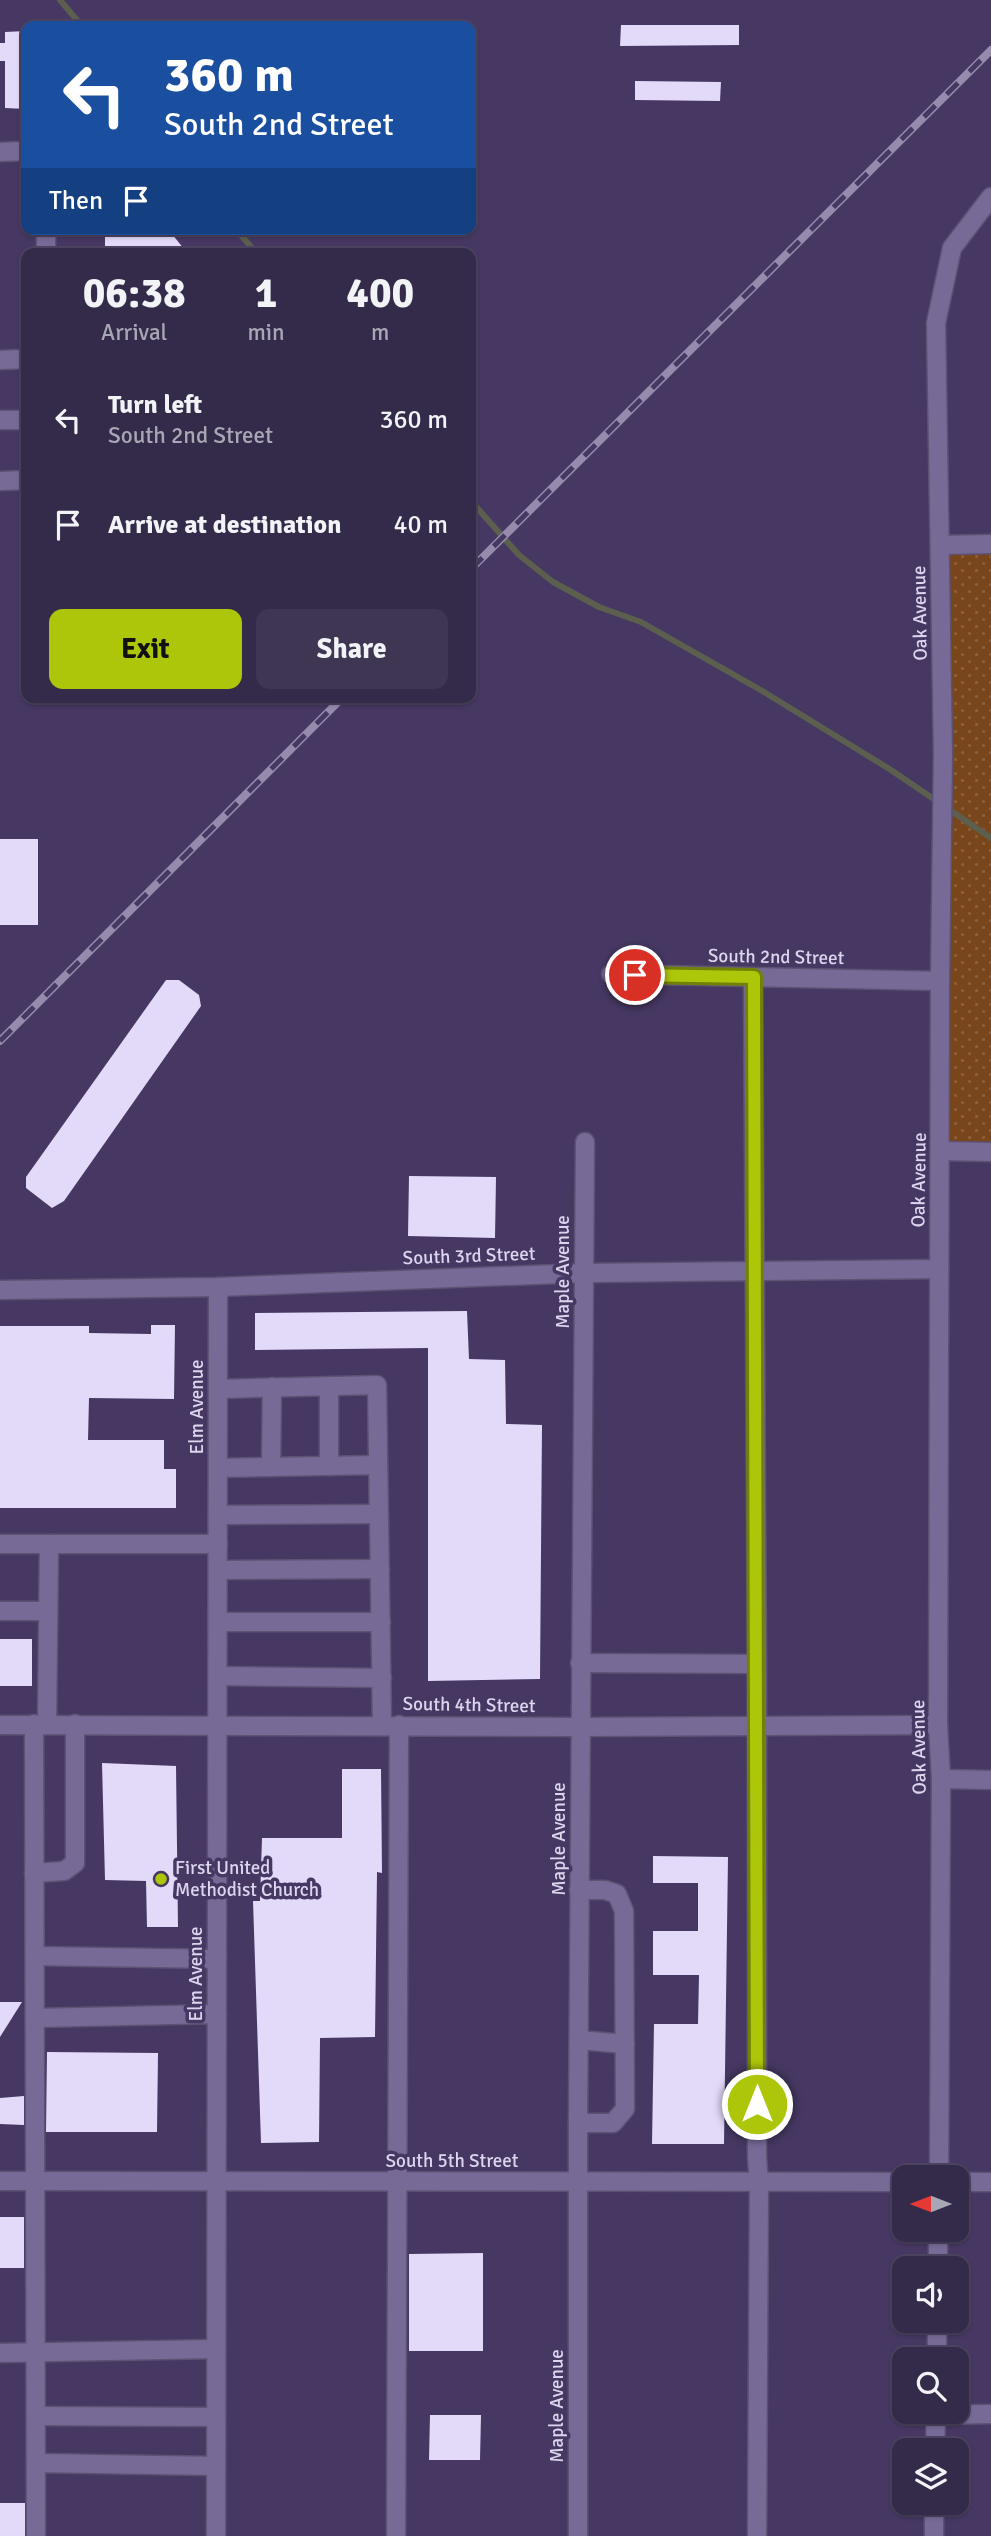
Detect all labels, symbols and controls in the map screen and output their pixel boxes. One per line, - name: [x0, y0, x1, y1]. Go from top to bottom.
- text: 360 m: [164, 45, 294, 105]
- icon: left: [49, 49, 140, 140]
- text: South 2nd Street: [164, 105, 394, 144]
- icon: arrive: [117, 182, 155, 220]
- text: Then: [49, 185, 103, 217]
- text: 06:38: [83, 268, 186, 319]
- text: 1: [255, 268, 277, 319]
- text: 400: [346, 268, 414, 319]
- text: Arrival: [101, 318, 167, 347]
- text: min: [247, 318, 285, 347]
- text: m: [371, 318, 389, 347]
- text: Turn left: [108, 389, 202, 421]
- icon: left: [49, 401, 87, 439]
- text: 360 m: [379, 404, 448, 436]
- text: South 2nd Street: [108, 421, 273, 450]
- icon: arrive: [49, 506, 87, 544]
- text: Arrive at destination: [108, 509, 341, 541]
- text: 40 m: [393, 509, 448, 541]
- street label: Oak Avenue: [907, 565, 933, 661]
- button: Exit: [49, 609, 242, 689]
- button: Share: [256, 609, 448, 689]
- street label: South 2nd Street: [708, 944, 845, 970]
- pin: [605, 945, 665, 1005]
- icon: arrive: [616, 956, 654, 994]
- street label: Oak Avenue: [906, 1132, 932, 1228]
- street label: Maple Avenue: [551, 1215, 575, 1329]
- street label: South 3rd Street: [402, 1242, 536, 1270]
- street label: Elm Avenue: [185, 1359, 209, 1455]
- street label: South 4th Street: [402, 1692, 536, 1718]
- street label: Oak Avenue: [906, 1699, 932, 1795]
- street label: Maple Avenue: [547, 1782, 571, 1896]
- place label: First United Methodist Church: [175, 1856, 319, 1902]
- marker: First United Methodist Church: [153, 1871, 169, 1887]
- street label: Elm Avenue: [184, 1926, 208, 2022]
- position arrow: [720, 2067, 794, 2141]
- street label: South 5th Street: [386, 2149, 519, 2173]
- north arrow: [892, 2165, 970, 2242]
- map controls: [892, 2165, 969, 2515]
- button: sound: [892, 2256, 969, 2333]
- button: search: [892, 2347, 969, 2424]
- street label: Maple Avenue: [545, 2349, 569, 2463]
- button: layers: [892, 2438, 969, 2515]

